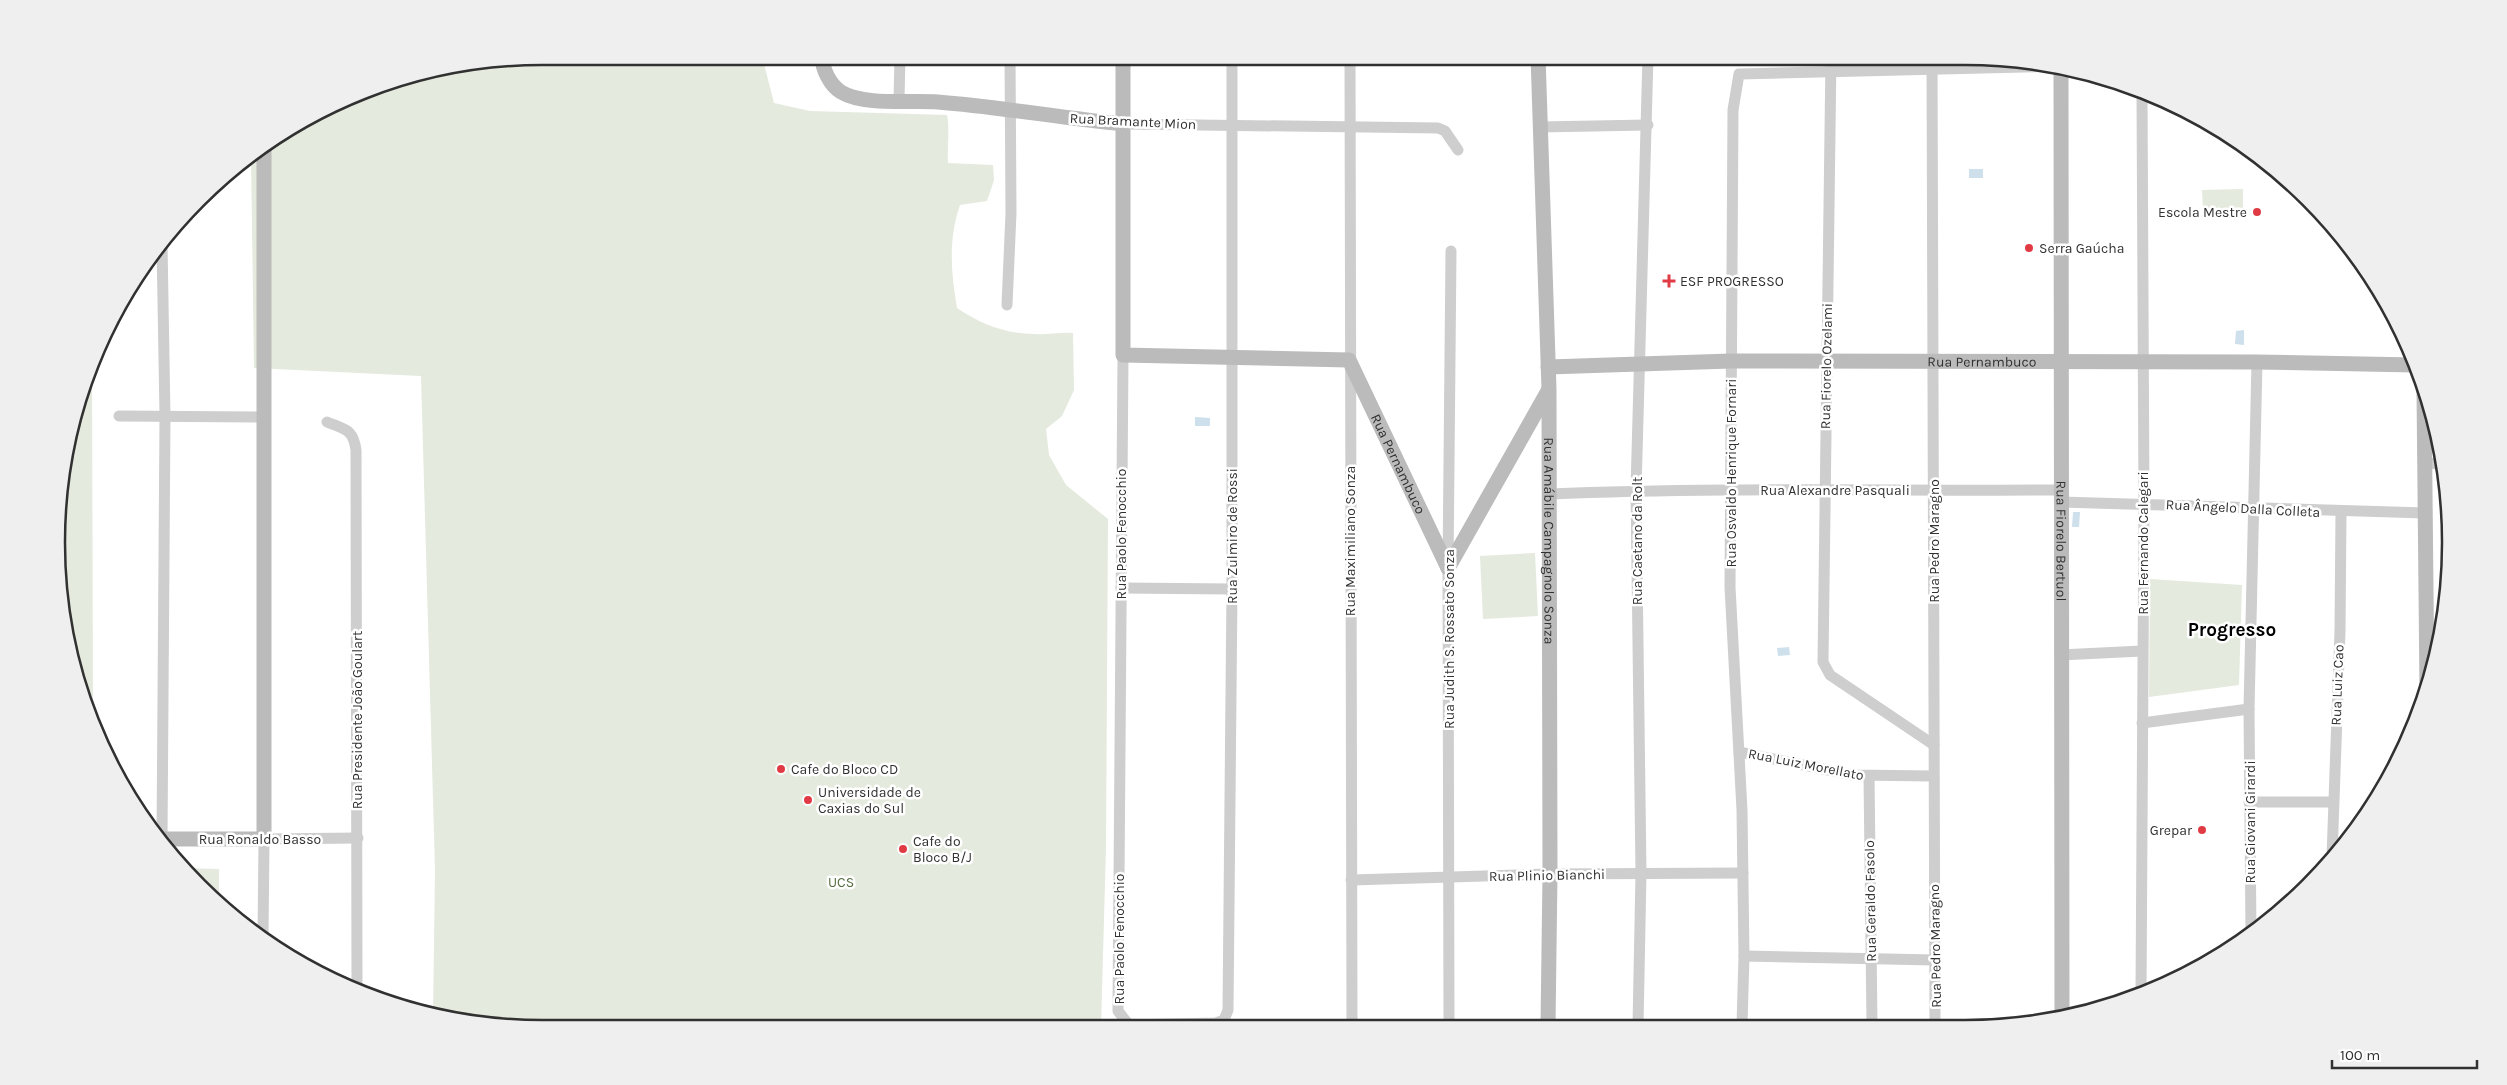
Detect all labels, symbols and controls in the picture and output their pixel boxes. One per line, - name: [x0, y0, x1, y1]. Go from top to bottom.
- street label: Rua Bramante Mion: [1069, 110, 1197, 133]
- place label: Escola Mestre: [2158, 204, 2247, 221]
- marker: Escola Mestre: [2251, 206, 2263, 218]
- place label: Serra Gaúcha: [2039, 240, 2124, 257]
- marker: Serra Gaúcha: [2023, 242, 2035, 254]
- place label: ESF PROGRESSO: [1680, 273, 1784, 290]
- marker: ESF PROGRESSO: [1662, 274, 1676, 288]
- street label: Rua Fiorelo Ozelami: [1817, 303, 1836, 429]
- street label: Rua Pernambuco: [1927, 353, 2036, 371]
- street label: Rua Osvaldo Henrique Fornari: [1723, 379, 1740, 567]
- street label: Rua Pernambuco: [1367, 411, 1429, 517]
- street label: Rua Amábile Campagnolo Sonza: [1540, 437, 1558, 644]
- street label: Rua Maximiliano Sonza: [1342, 466, 1359, 616]
- street label: Rua Paolo Fenocchio: [1113, 468, 1130, 600]
- street label: Rua Zulmiro de Rossi: [1224, 468, 1241, 604]
- street label: Rua Fernando Calegari: [2135, 471, 2152, 615]
- street label: Rua Caetano da Rolt: [1629, 477, 1646, 605]
- street label: Rua Pedro Maragno: [1926, 479, 1943, 603]
- street label: Rua Fiorelo Bertuol: [2052, 481, 2070, 601]
- street label: Rua Alexandre Pasquali: [1760, 482, 1910, 499]
- street label: Rua Ângelo Dalla Colleta: [2165, 496, 2321, 521]
- street label: Rua Judith S. Rossato Sonza: [1441, 549, 1458, 729]
- district label: Progresso: [2188, 619, 2276, 641]
- street label: Rua Presidente João Goulart: [349, 631, 366, 809]
- street label: Rua Luiz Cao: [2328, 644, 2347, 726]
- street label: Rua Luiz Morellato: [1747, 745, 1865, 784]
- street label: Rua Giovani Girardi: [2242, 760, 2259, 884]
- place label: Cafe do Bloco CD: [791, 761, 898, 778]
- marker: Cafe do Bloco CD: [775, 763, 787, 775]
- place label: Universidade de Caxias do Sul: [818, 784, 921, 817]
- marker: Universidade de Caxias do Sul: [802, 794, 814, 806]
- place label: Grepar: [2150, 822, 2193, 839]
- marker: Grepar: [2196, 824, 2208, 836]
- street label: Rua Ronaldo Basso: [199, 831, 321, 848]
- place label: Cafe do Bloco B/J: [913, 833, 972, 866]
- street label: Rua Geraldo Fasolo: [1861, 840, 1880, 962]
- marker: Cafe do Bloco B/J: [897, 843, 909, 855]
- street label: Rua Plinio Bianchi: [1489, 866, 1605, 885]
- street label: Rua Paolo Fenocchio: [1111, 873, 1128, 1005]
- park label: UCS: [828, 874, 854, 891]
- street label: Rua Pedro Maragno: [1926, 884, 1945, 1008]
- scale bar: [2332, 1038, 2477, 1070]
- text: 100 m: [2340, 1046, 2380, 1064]

